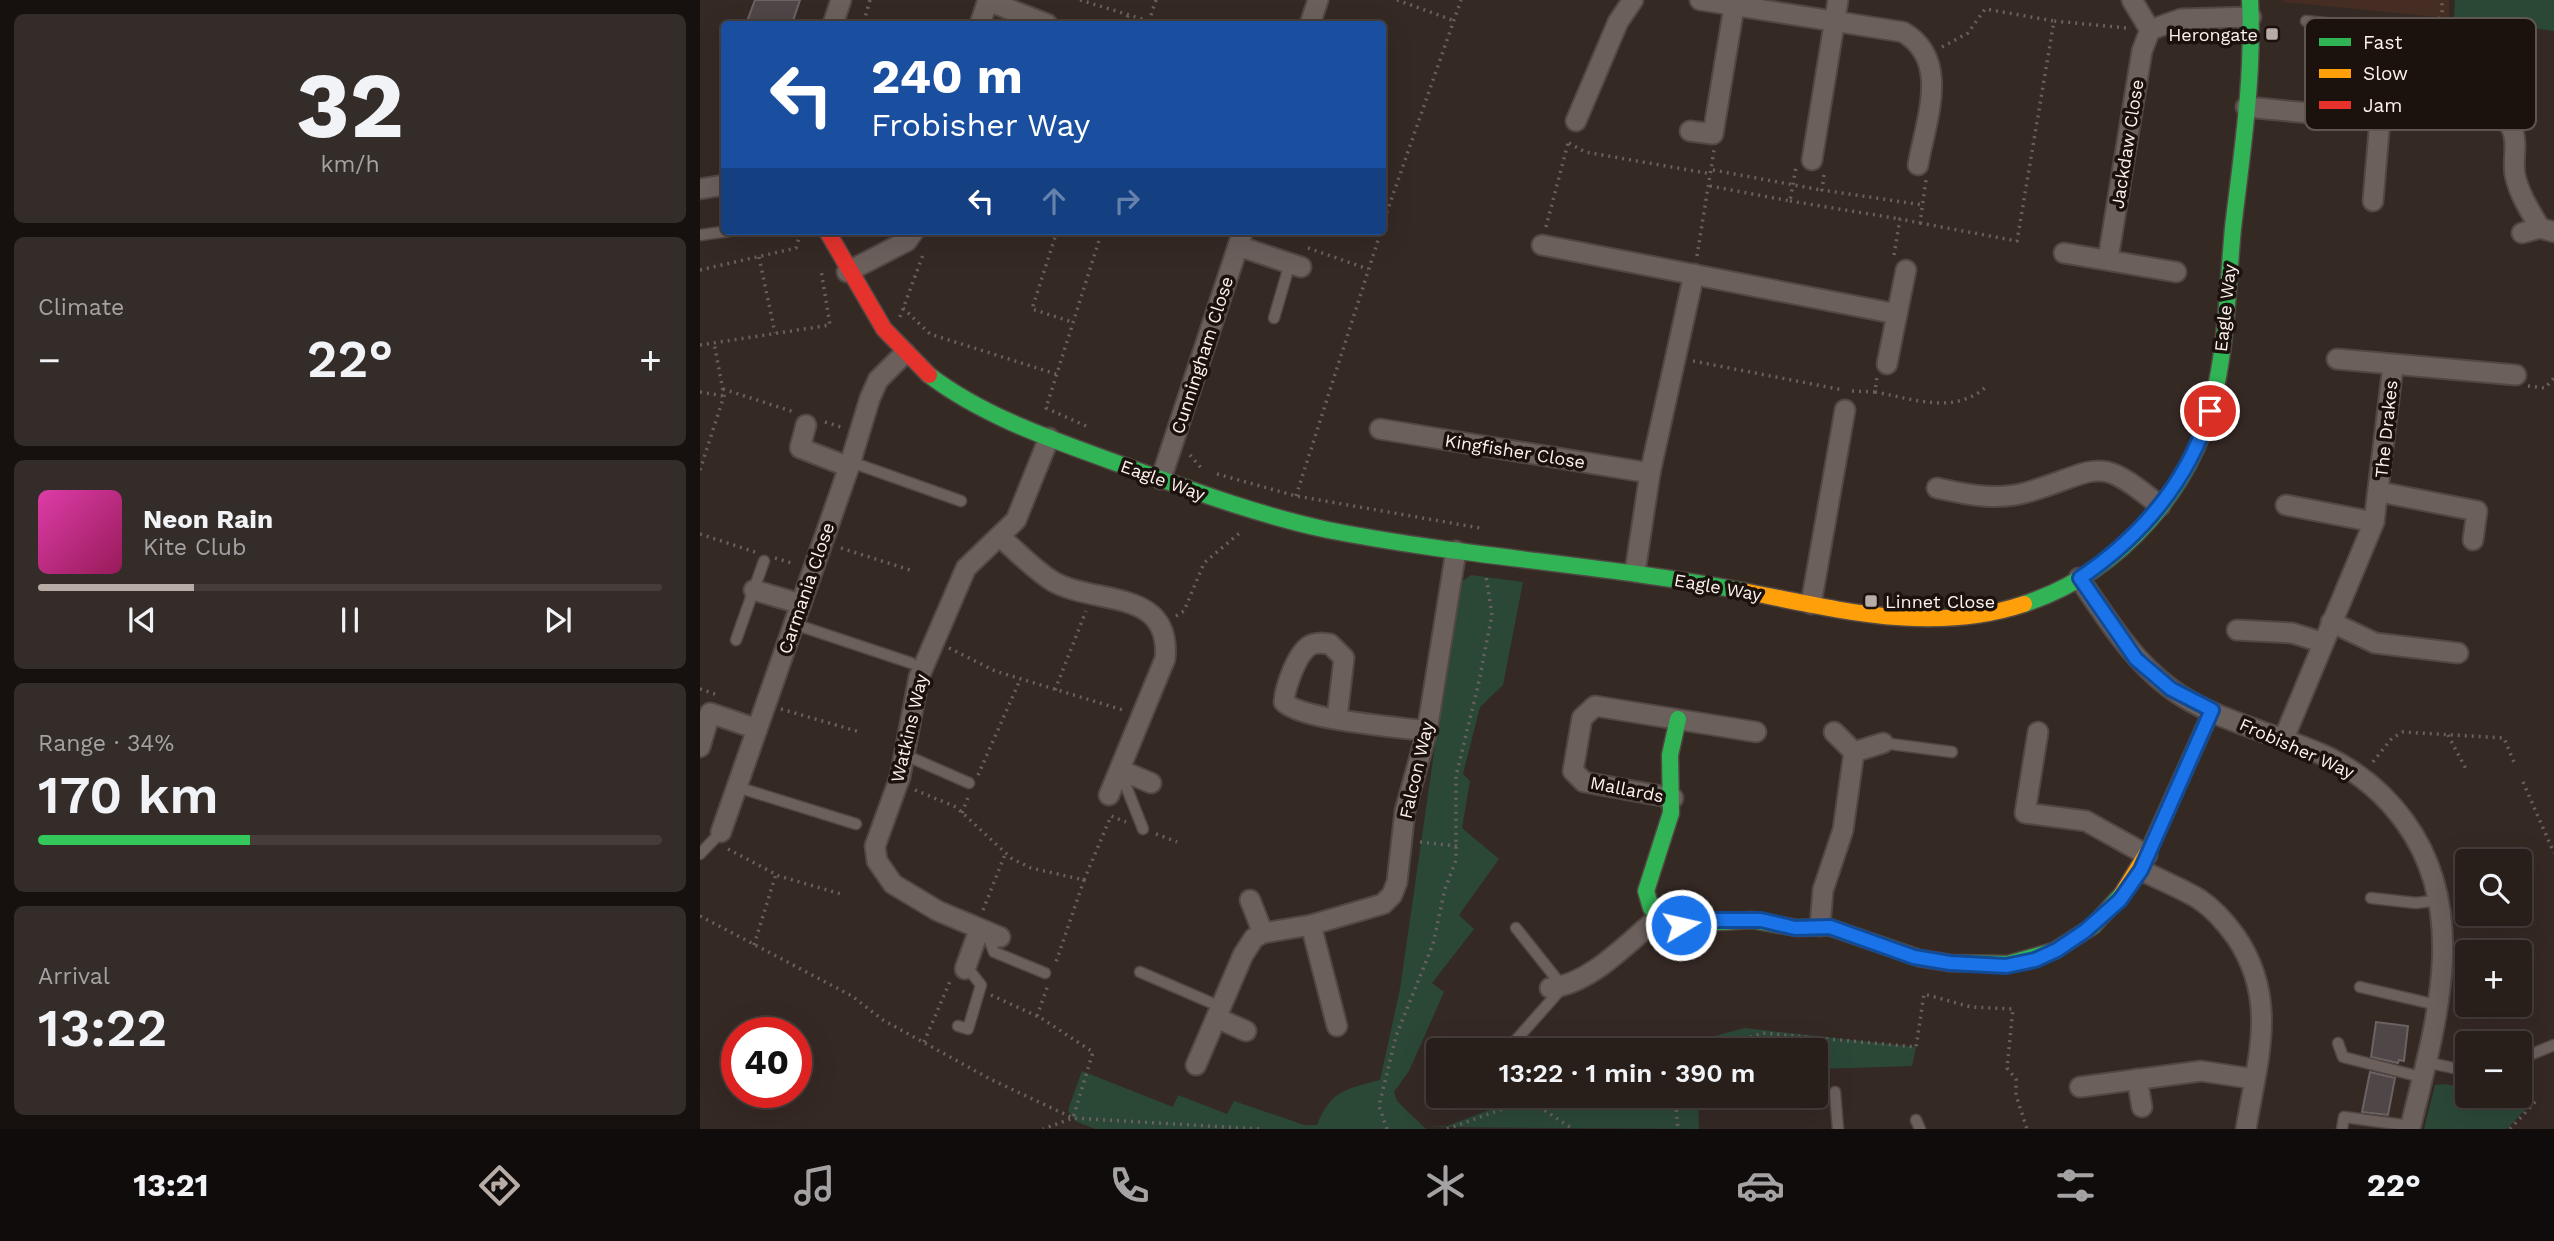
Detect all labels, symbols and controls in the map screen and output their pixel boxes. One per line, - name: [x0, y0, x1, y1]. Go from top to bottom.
- legend: [2305, 18, 2536, 130]
- place label: Herongate: [2168, 24, 2258, 45]
- marker: Herongate: [2264, 26, 2280, 42]
- text: Fast: [2363, 31, 2402, 54]
- text: 240 m: [871, 47, 1023, 105]
- icon: left: [756, 49, 847, 140]
- text: 32: [296, 52, 404, 159]
- text: Slow: [2363, 62, 2408, 85]
- street label: Jackdaw Close: [2106, 78, 2148, 210]
- text: Jam: [2363, 94, 2402, 117]
- text: Frobisher Way: [871, 106, 1090, 144]
- text: km/h: [320, 151, 380, 178]
- icon: left: [962, 182, 1000, 220]
- icon: ahead: [1035, 182, 1073, 220]
- icon: right: [1108, 182, 1146, 220]
- street label: Eagle Way: [2210, 262, 2240, 353]
- street label: Cunningham Close: [1167, 274, 1237, 436]
- text: Climate: [38, 294, 124, 321]
- text: 22°: [307, 329, 393, 390]
- text: −: [38, 338, 61, 382]
- text: +: [639, 338, 662, 382]
- street label: The Drakes: [2370, 379, 2402, 479]
- pin: [2180, 381, 2240, 441]
- icon: arrive: [2191, 392, 2229, 430]
- street label: Kingfisher Close: [1443, 430, 1587, 472]
- street label: Eagle Way: [1118, 455, 1209, 505]
- text: Neon Rain: [143, 504, 273, 534]
- street label: Carmania Close: [774, 520, 838, 656]
- text: Kite Club: [143, 534, 246, 561]
- street label: Eagle Way: [1673, 569, 1764, 605]
- place label: Linnet Close: [1885, 591, 1995, 612]
- marker: Linnet Close: [1863, 593, 1879, 609]
- icon: previous: [123, 601, 161, 639]
- icon: pause: [331, 601, 369, 639]
- icon: next: [539, 601, 577, 639]
- street label: Watkins Way: [886, 671, 932, 784]
- street label: Frobisher Way: [2236, 713, 2358, 783]
- street label: Falcon Way: [1395, 719, 1438, 821]
- text: Range · 34%: [38, 730, 174, 757]
- text: 170 km: [38, 765, 219, 826]
- street label: Mallards: [1588, 772, 1666, 806]
- map controls: [2455, 849, 2532, 1108]
- button: search: [2455, 849, 2532, 926]
- position arrow: [1644, 888, 1718, 962]
- button: +: [2455, 940, 2532, 1017]
- text: Arrival: [38, 963, 110, 990]
- text: 13:22: [38, 998, 167, 1059]
- speed limit sign: 40: [721, 1017, 812, 1108]
- button: −: [2455, 1031, 2532, 1108]
- text: 13:22 · 1 min · 390 m: [1499, 1058, 1755, 1088]
- icon: directions: [475, 1161, 524, 1210]
- icon: music: [790, 1161, 839, 1210]
- icon: phone: [1105, 1161, 1154, 1210]
- icon: climate: [1421, 1161, 1470, 1210]
- icon: car: [1736, 1161, 1785, 1210]
- icon: filters: [2051, 1161, 2100, 1210]
- text: 13:21: [133, 1166, 208, 1204]
- text: 22°: [2367, 1166, 2421, 1204]

